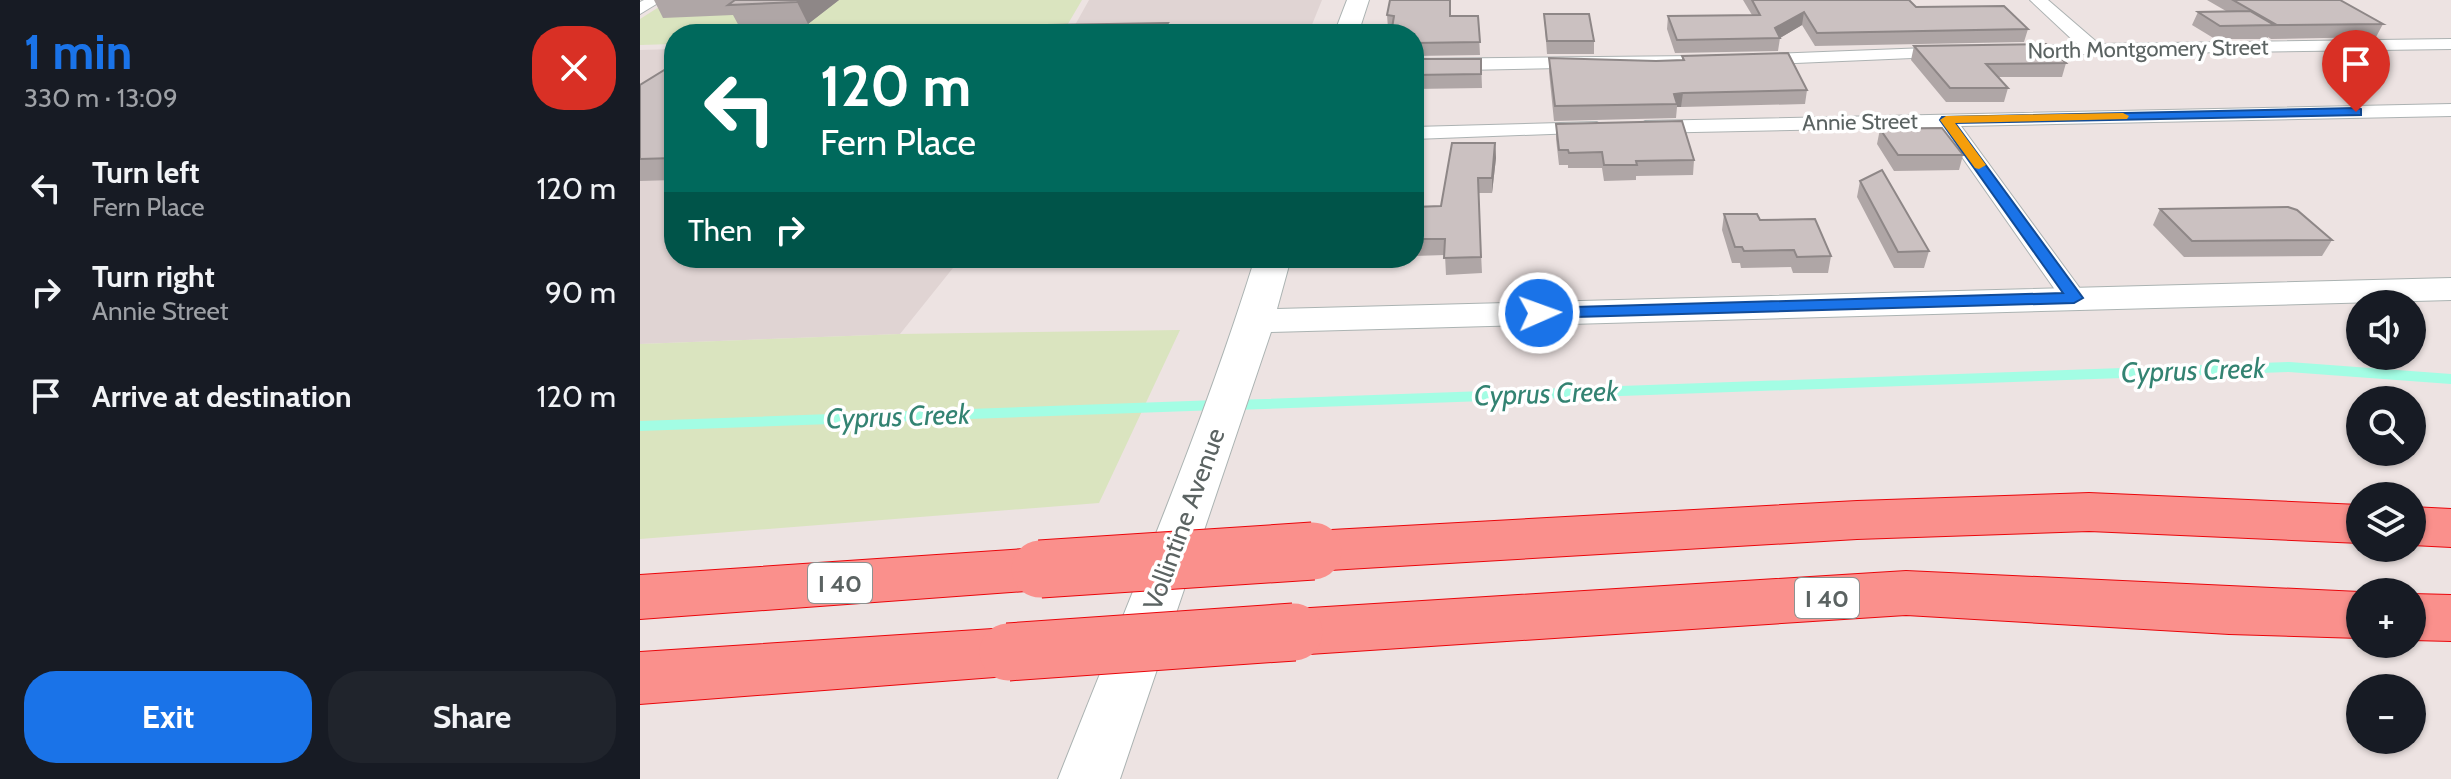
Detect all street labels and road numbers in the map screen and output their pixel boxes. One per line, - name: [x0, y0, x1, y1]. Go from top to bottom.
- street label: North Montgomery Street: [2027, 33, 2269, 65]
- street label: Annie Street: [1802, 107, 1919, 137]
- street label: Vollintine Avenue: [1136, 424, 1232, 614]
- road number: I 40: [808, 563, 872, 603]
- road number: I 40: [1795, 578, 1859, 618]

